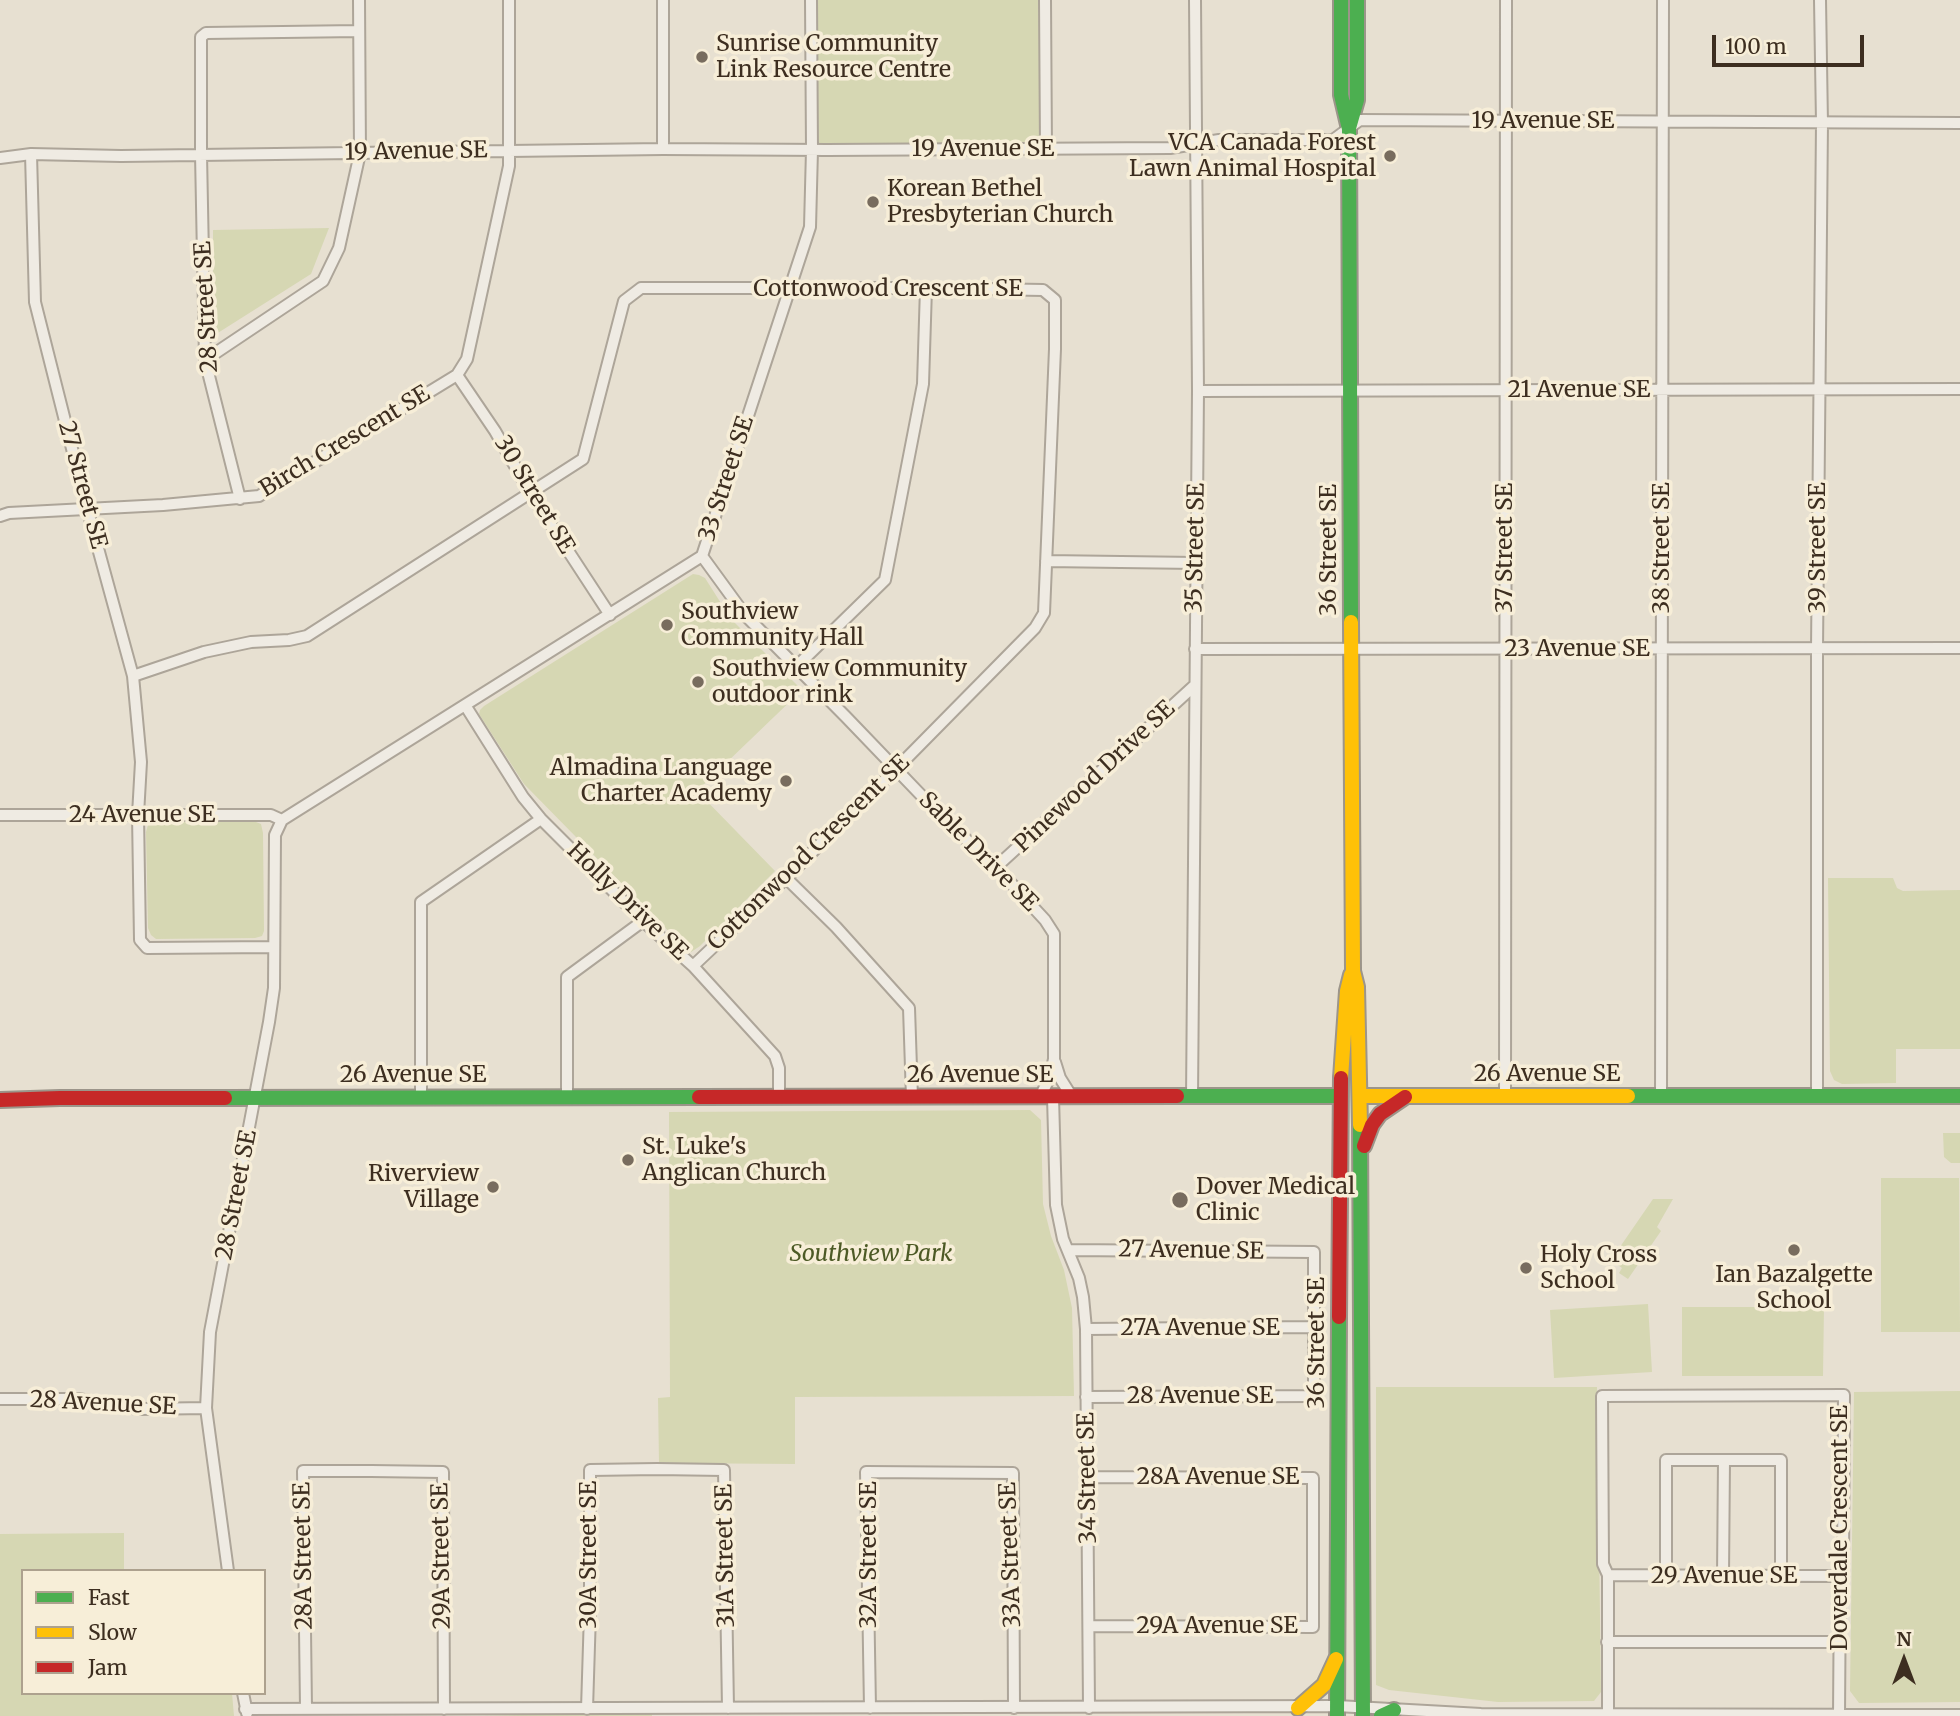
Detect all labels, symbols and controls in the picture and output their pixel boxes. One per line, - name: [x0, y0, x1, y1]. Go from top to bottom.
- scale bar: [1715, 21, 1867, 65]
- place label: Sunrise Community Link Resource Centre: [716, 30, 951, 84]
- text: 100 m: [1725, 33, 1787, 60]
- marker: Sunrise Community Link Resource Centre: [694, 49, 710, 65]
- street label: 19 Avenue SE: [1472, 107, 1614, 135]
- place label: VCA Canada Forest Lawn Animal Hospital: [1129, 129, 1376, 183]
- street label: 19 Avenue SE: [912, 135, 1054, 163]
- street label: 19 Avenue SE: [344, 137, 488, 167]
- marker: VCA Canada Forest Lawn Animal Hospital: [1382, 148, 1398, 164]
- place label: Korean Bethel Presbyterian Church: [887, 175, 1113, 229]
- marker: Korean Bethel Presbyterian Church: [865, 194, 881, 210]
- street label: 28 Street SE: [190, 240, 224, 374]
- street label: Cottonwood Crescent SE: [753, 275, 1023, 303]
- street label: 21 Avenue SE: [1508, 376, 1650, 404]
- street label: Birch Crescent SE: [255, 380, 435, 504]
- street label: 33 Street SE: [694, 413, 760, 545]
- street label: 27 Street SE: [52, 418, 112, 552]
- street label: 30 Street SE: [488, 431, 580, 559]
- street label: 38 Street SE: [1648, 482, 1676, 614]
- street label: 39 Street SE: [1804, 482, 1832, 614]
- street label: 35 Street SE: [1181, 483, 1211, 613]
- street label: 37 Street SE: [1491, 483, 1519, 613]
- street label: 36 Street SE: [1315, 484, 1343, 616]
- place label: Southview Community Hall: [681, 598, 864, 652]
- marker: Southview Community Hall: [659, 617, 675, 633]
- street label: 23 Avenue SE: [1504, 635, 1650, 663]
- place label: Southview Community outdoor rink: [712, 655, 967, 709]
- marker: Southview Community outdoor rink: [690, 674, 706, 690]
- street label: Pinewood Drive SE: [1009, 695, 1181, 859]
- street label: Cottonwood Crescent SE: [702, 749, 916, 957]
- place label: Almadina Language Charter Academy: [550, 754, 772, 808]
- marker: Almadina Language Charter Academy: [778, 773, 794, 789]
- street label: Sable Drive SE: [913, 787, 1043, 917]
- street label: 24 Avenue SE: [69, 801, 215, 829]
- street label: Holly Drive SE: [561, 838, 693, 966]
- street label: 26 Avenue SE: [1474, 1060, 1620, 1088]
- street label: 26 Avenue SE: [340, 1061, 486, 1089]
- street label: 26 Avenue SE: [907, 1061, 1053, 1089]
- street label: 28 Street SE: [211, 1128, 263, 1262]
- place label: St. Luke's Anglican Church: [642, 1133, 826, 1187]
- marker: St. Luke's Anglican Church: [620, 1152, 636, 1168]
- place label: Riverview Village: [368, 1160, 479, 1214]
- place label: Dover Medical Clinic: [1196, 1173, 1355, 1227]
- marker: Riverview Village: [485, 1179, 501, 1195]
- marker: Dover Medical Clinic: [1170, 1190, 1190, 1210]
- street label: 27 Avenue SE: [1118, 1236, 1264, 1266]
- park label: Southview Park: [789, 1240, 953, 1268]
- place label: Holy Cross School: [1540, 1241, 1657, 1295]
- marker: Ian Bazalgette School: [1786, 1242, 1802, 1258]
- marker: Holy Cross School: [1518, 1260, 1534, 1276]
- place label: Ian Bazalgette School: [1715, 1261, 1873, 1315]
- street label: 36 Street SE: [1303, 1277, 1331, 1409]
- street label: 27A Avenue SE: [1120, 1314, 1280, 1342]
- street label: 28 Avenue SE: [1127, 1382, 1273, 1410]
- street label: 28 Avenue SE: [29, 1386, 177, 1422]
- street label: Doverdale Crescent SE: [1826, 1405, 1854, 1651]
- street label: 34 Street SE: [1073, 1412, 1103, 1544]
- street label: 28A Avenue SE: [1137, 1463, 1299, 1491]
- street label: 30A Street SE: [575, 1481, 603, 1629]
- street label: 32A Street SE: [855, 1481, 883, 1629]
- street label: 28A Street SE: [289, 1482, 319, 1630]
- street label: 29A Street SE: [427, 1482, 457, 1630]
- street label: 33A Street SE: [995, 1482, 1027, 1628]
- street label: 31A Street SE: [711, 1484, 741, 1628]
- street label: 29 Avenue SE: [1651, 1562, 1797, 1590]
- legend: [21, 1569, 266, 1695]
- text: Fast: [88, 1584, 130, 1611]
- street label: 29A Avenue SE: [1136, 1612, 1298, 1640]
- text: Slow: [88, 1619, 137, 1646]
- north arrow: [1869, 1625, 1939, 1695]
- text: N: [1896, 1627, 1912, 1651]
- text: Jam: [88, 1654, 127, 1681]

